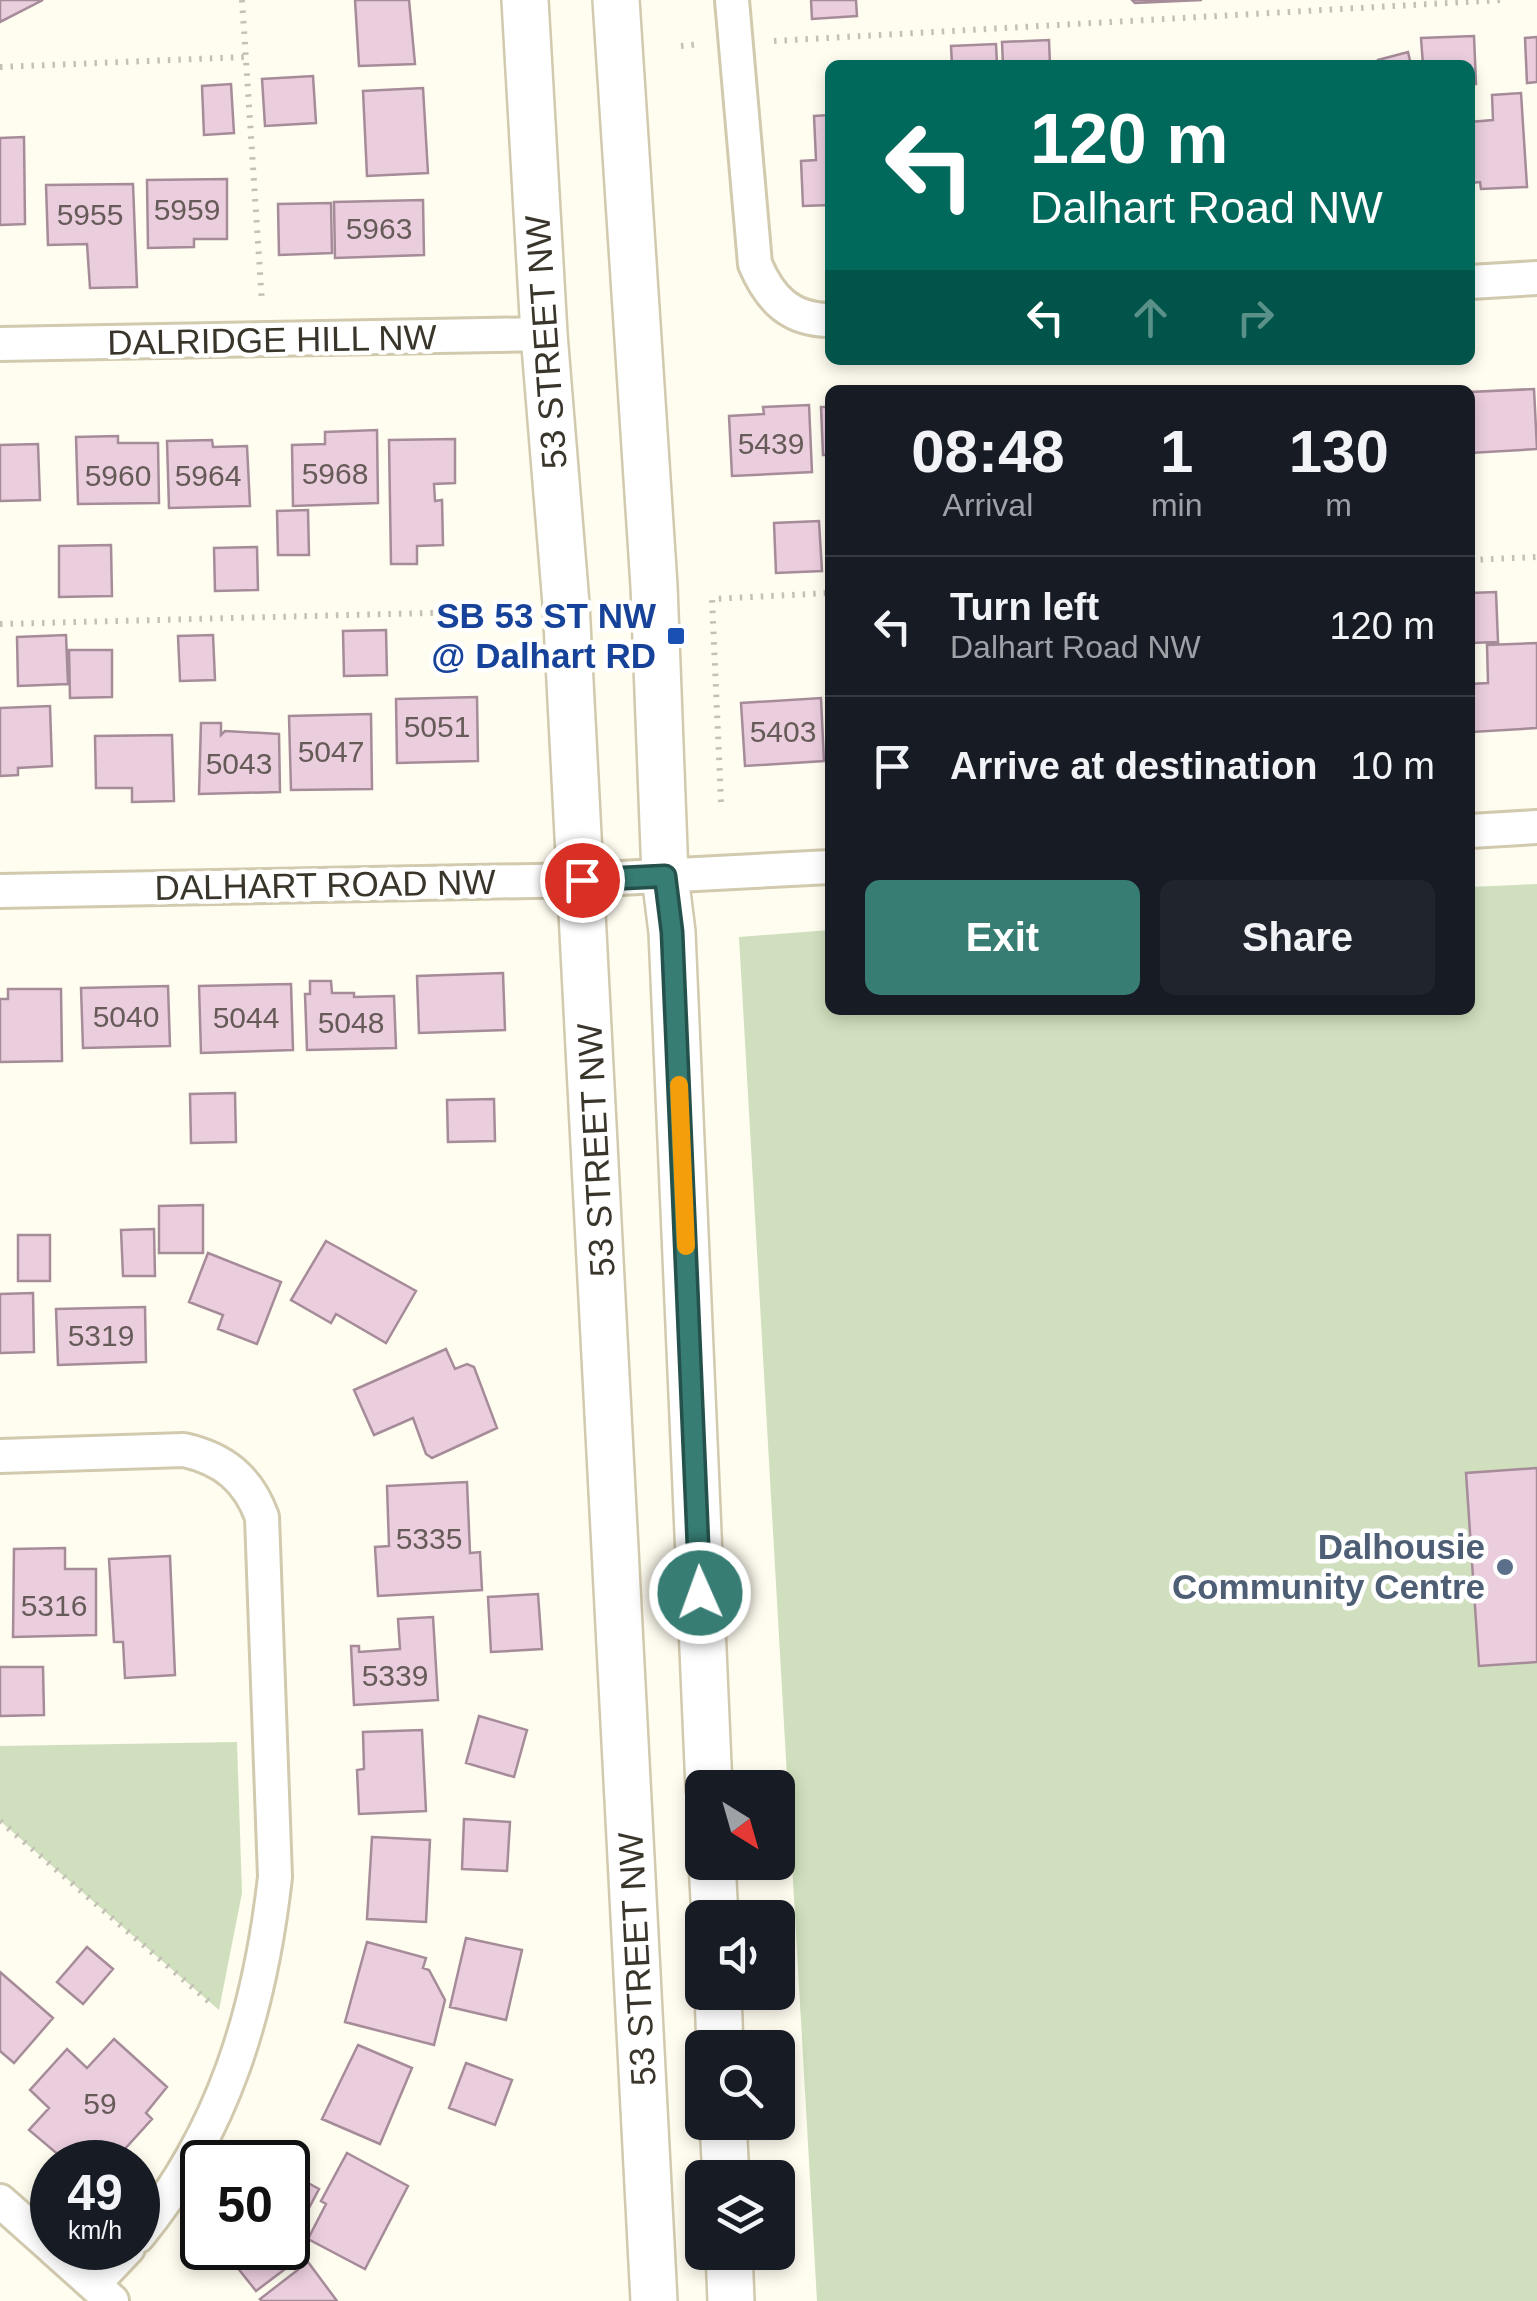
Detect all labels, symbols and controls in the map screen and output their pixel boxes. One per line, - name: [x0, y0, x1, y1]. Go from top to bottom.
- icon: left: [865, 100, 995, 230]
- text: 120 m: [1030, 100, 1228, 178]
- text: Dalhart Road NW: [1030, 182, 1383, 233]
- house number: 5959: [154, 193, 220, 226]
- house number: 5955: [57, 198, 123, 231]
- house number: 5963: [346, 212, 412, 245]
- street label: 53 STREET NW: [517, 214, 574, 470]
- icon: left: [1018, 290, 1073, 345]
- icon: ahead: [1123, 290, 1178, 345]
- icon: right: [1228, 290, 1283, 345]
- street label: DALRIDGE HILL NW: [107, 317, 437, 362]
- text: 08:48: [911, 418, 1065, 485]
- text: 1: [1160, 418, 1193, 485]
- text: 130: [1289, 418, 1389, 485]
- house number: 5439: [738, 427, 804, 460]
- house number: 5968: [302, 457, 368, 490]
- house number: 5960: [85, 459, 151, 492]
- house number: 5964: [175, 459, 241, 492]
- text: Arrival: [943, 487, 1033, 523]
- text: min: [1151, 487, 1202, 523]
- text: m: [1325, 487, 1352, 523]
- text: Turn left: [950, 586, 1099, 628]
- place label: SB 53 ST NW @ Dalhart RD: [431, 596, 656, 675]
- icon: left: [865, 599, 920, 654]
- text: 120 m: [1329, 605, 1435, 647]
- marker: SB 53 ST NW @ Dalhart RD: [665, 625, 687, 647]
- text: Dalhart Road NW: [950, 629, 1201, 665]
- house number: 5051: [404, 710, 470, 743]
- house number: 5403: [750, 715, 816, 748]
- house number: 5047: [298, 735, 364, 768]
- icon: arrive: [865, 739, 920, 794]
- text: Arrive at destination: [950, 745, 1317, 787]
- text: 10 m: [1351, 745, 1435, 787]
- house number: 5043: [206, 747, 272, 780]
- pin: [540, 838, 625, 923]
- icon: arrive: [555, 853, 610, 908]
- street label: DALHART ROAD NW: [154, 862, 496, 907]
- button: Exit: [865, 880, 1140, 995]
- button: Share: [1160, 880, 1435, 995]
- house number: 5040: [93, 1000, 159, 1033]
- house number: 5044: [213, 1001, 279, 1034]
- house number: 5048: [318, 1006, 384, 1039]
- street label: 53 STREET NW: [569, 1022, 622, 1278]
- house number: 5319: [68, 1319, 134, 1352]
- house number: 5335: [396, 1522, 462, 1555]
- place label: Dalhousie Community Centre: [1172, 1527, 1485, 1606]
- position arrow: [648, 1541, 752, 1645]
- marker: Dalhousie Community Centre: [1494, 1556, 1516, 1578]
- house number: 5316: [21, 1589, 87, 1622]
- house number: 5339: [362, 1659, 428, 1692]
- north arrow: [685, 1770, 795, 1880]
- map controls: [685, 1770, 795, 2270]
- street label: 53 STREET NW: [610, 1831, 663, 2087]
- button: sound: [685, 1900, 795, 2010]
- button: search: [685, 2030, 795, 2140]
- house number: 59: [83, 2087, 117, 2120]
- speed limit sign: 50: [180, 2140, 310, 2270]
- button: layers: [685, 2160, 795, 2270]
- text: 49: [67, 2165, 123, 2221]
- text: km/h: [68, 2216, 122, 2244]

